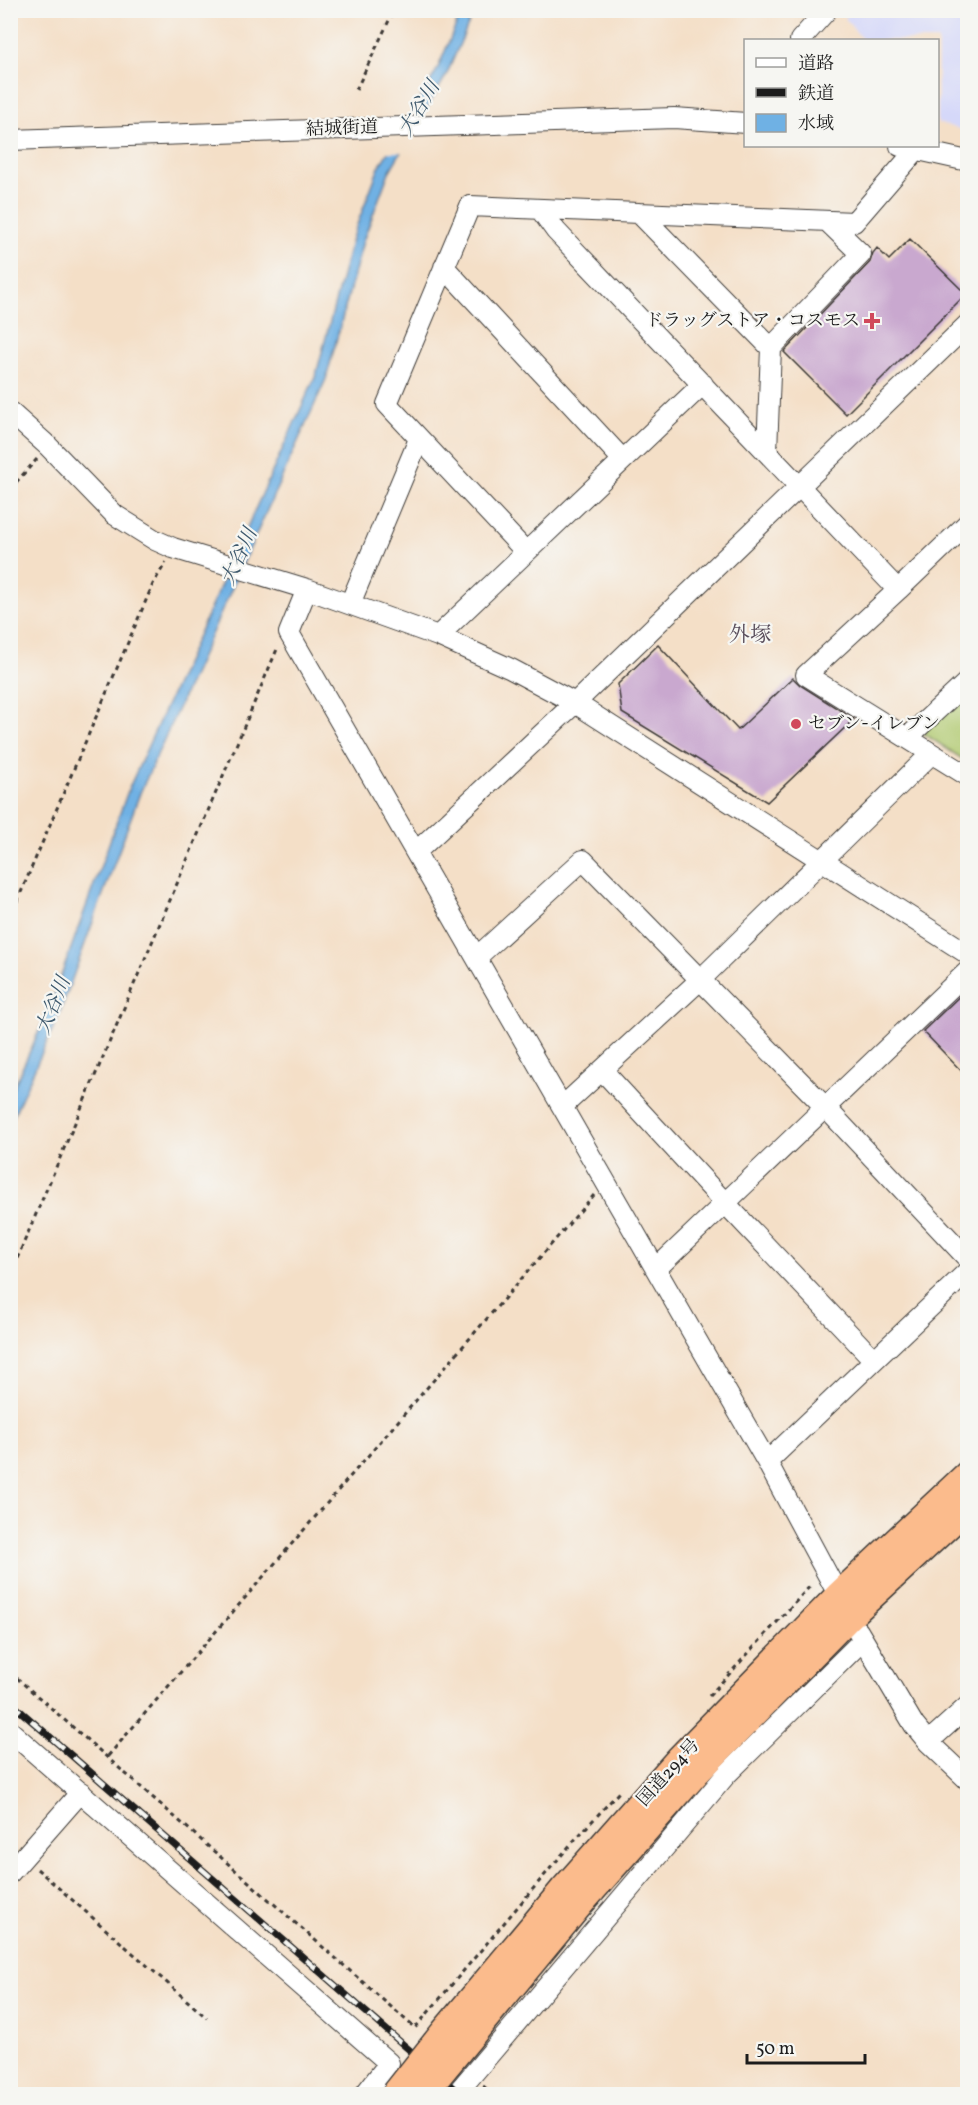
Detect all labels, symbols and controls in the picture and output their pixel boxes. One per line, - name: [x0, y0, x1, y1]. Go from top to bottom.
- legend: [744, 39, 939, 147]
- text: 道路: [798, 52, 834, 77]
- water label: 大谷川: [393, 74, 448, 142]
- text: 鉄道: [798, 82, 834, 107]
- text: 水域: [798, 112, 834, 137]
- street label: 結城街道: [306, 115, 378, 143]
- place label: ドラッグストア・コスモス: [645, 309, 860, 334]
- marker: ドラッグストア・コスモス: [865, 314, 879, 328]
- water label: 大谷川: [215, 522, 266, 590]
- district label: 外塚: [729, 621, 771, 650]
- place label: セブン-イレブン: [808, 712, 940, 737]
- marker: セブン-イレブン: [789, 717, 803, 731]
- water label: 大谷川: [30, 971, 79, 1039]
- street label: 国道294号: [632, 1734, 706, 1812]
- scale bar: [747, 2027, 866, 2065]
- text: 50 m: [756, 2037, 795, 2062]

